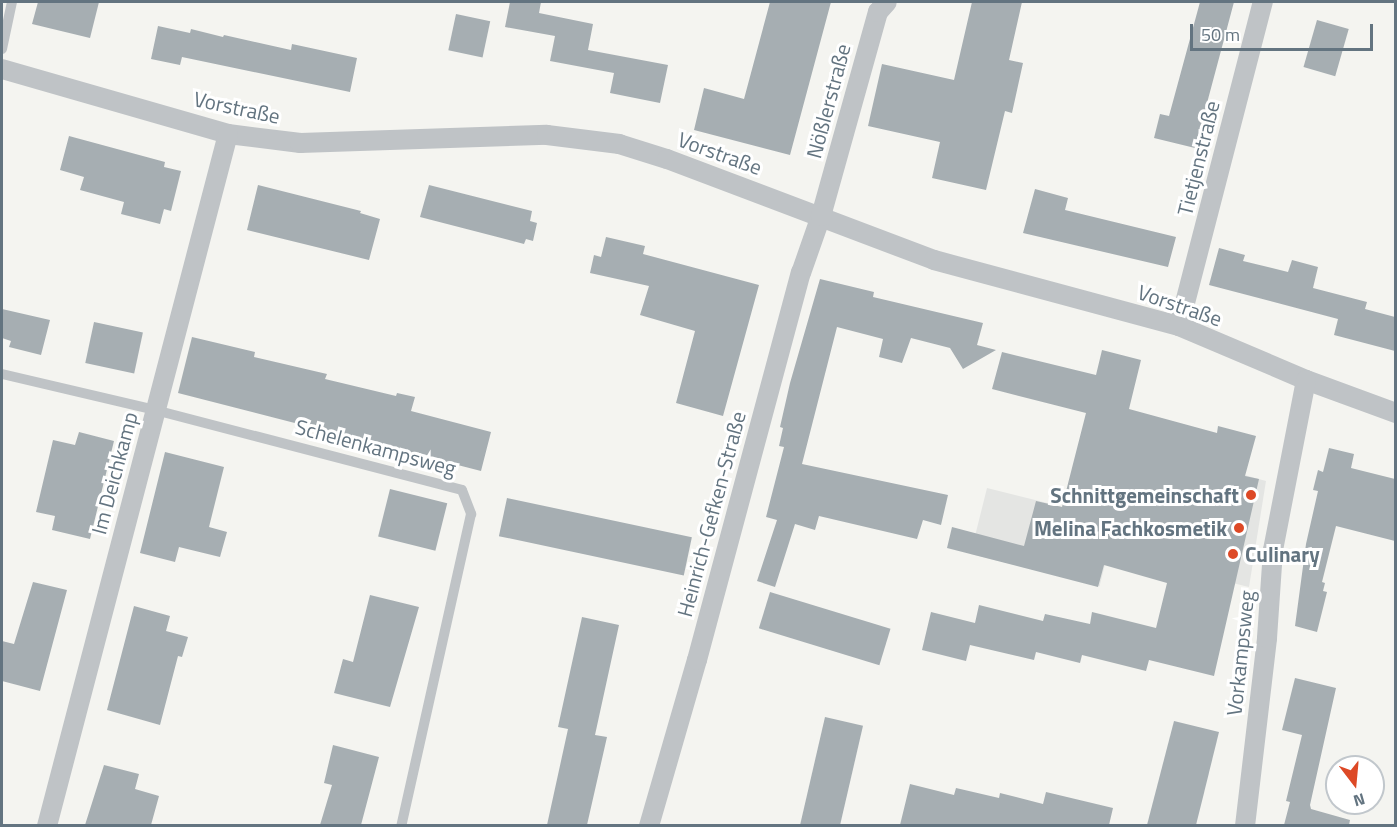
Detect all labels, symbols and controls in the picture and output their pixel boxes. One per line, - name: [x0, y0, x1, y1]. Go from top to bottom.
- scale bar: [1193, 12, 1376, 50]
- text: 50 m: [1201, 21, 1240, 48]
- street label: Nößlerstraße: [801, 41, 855, 161]
- street label: Vorstraße: [192, 86, 282, 128]
- street label: Tietjenstraße: [1172, 98, 1224, 218]
- street label: Vorstraße: [675, 126, 765, 180]
- street label: Vorstraße: [1135, 279, 1225, 331]
- street label: Heinrich-Gefken-Straße: [671, 408, 751, 620]
- street label: Im Deichkamp: [86, 409, 142, 537]
- street label: Schelenkampsweg: [293, 413, 459, 481]
- place label: Schnittgemeinschaft: [1050, 482, 1239, 508]
- marker: Schnittgemeinschaft: [1244, 488, 1258, 502]
- place label: Melina Fachkosmetik: [1034, 515, 1227, 541]
- marker: Melina Fachkosmetik: [1232, 521, 1246, 535]
- place label: Culinary: [1245, 541, 1320, 567]
- marker: Culinary: [1226, 547, 1240, 561]
- street label: Vorkampsweg: [1221, 589, 1259, 717]
- north arrow: [1325, 755, 1385, 815]
- text: N: [1351, 787, 1368, 813]

